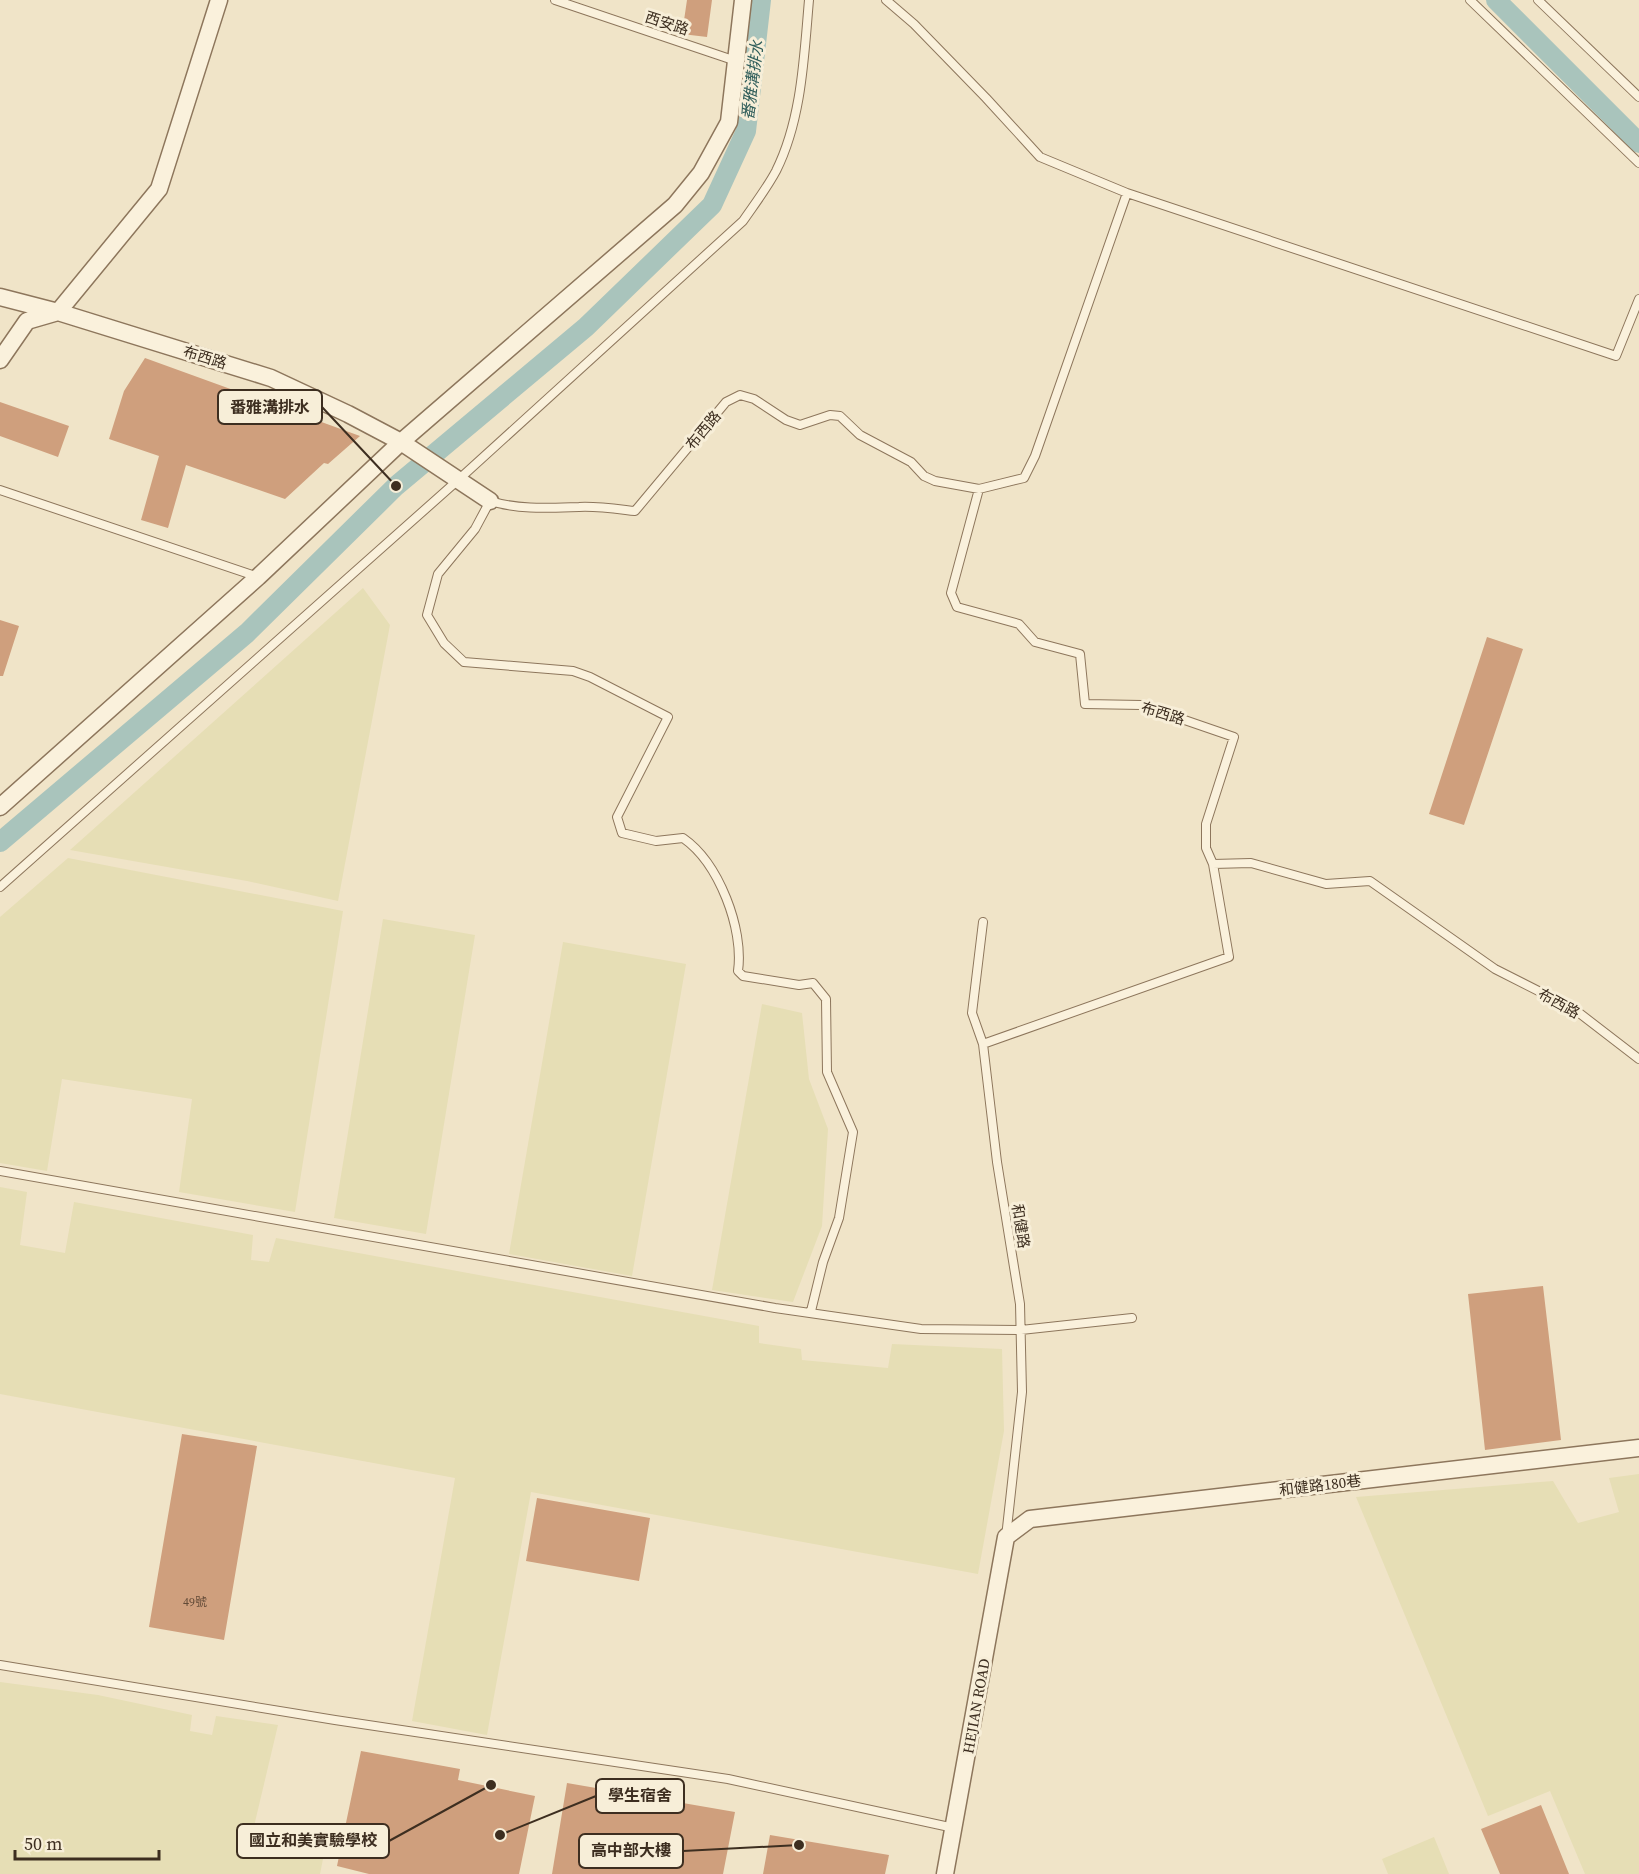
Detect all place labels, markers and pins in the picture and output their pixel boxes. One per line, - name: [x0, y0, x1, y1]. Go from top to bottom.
- callout: 番雅溝排水: [218, 390, 322, 424]
- callout: 學生宿舍: [596, 1779, 684, 1813]
- callout: 國立和美實驗學校: [237, 1824, 389, 1858]
- callout: 高中部大樓: [579, 1834, 683, 1868]

